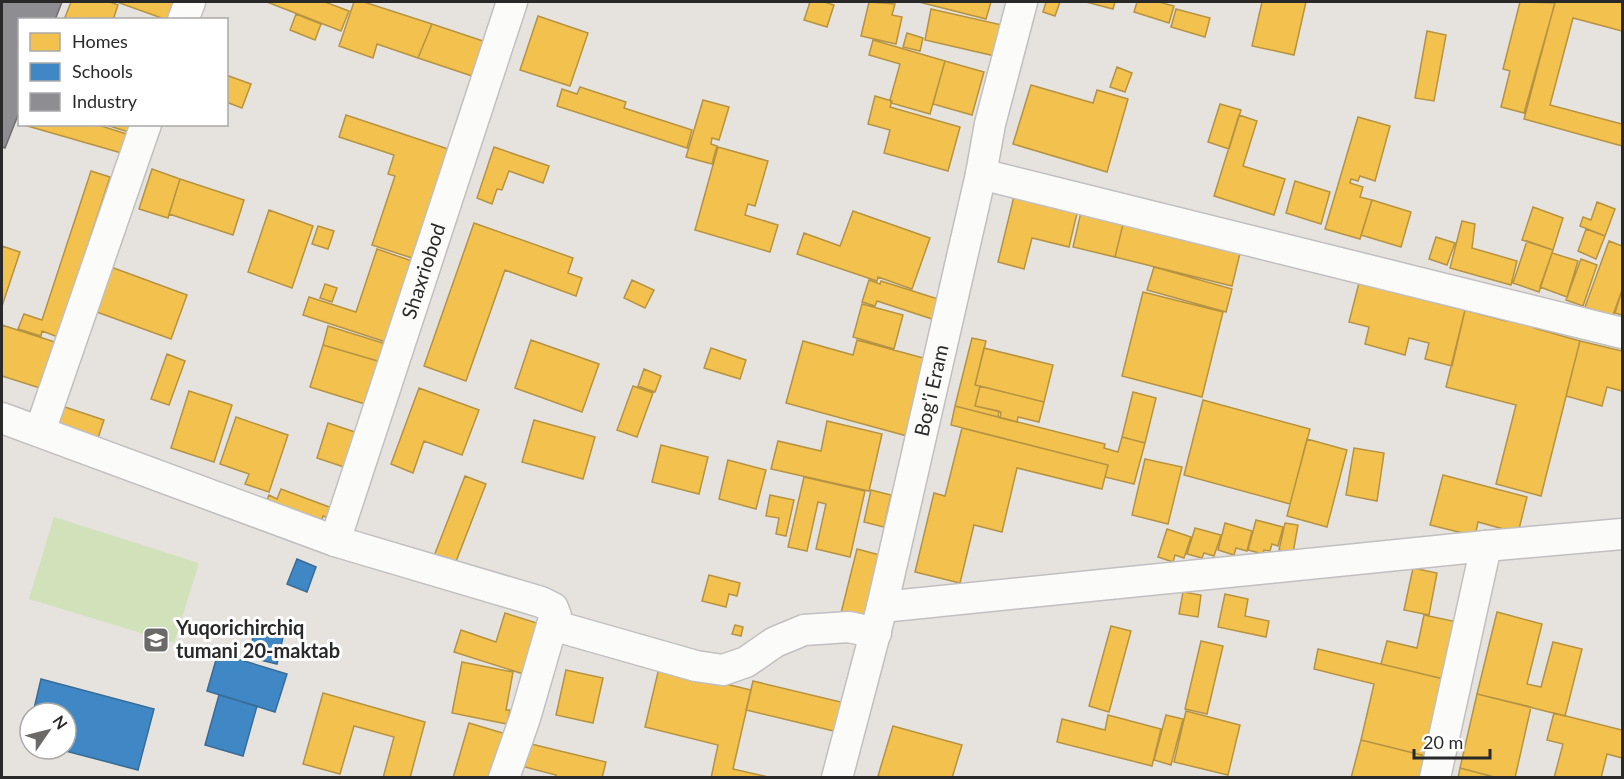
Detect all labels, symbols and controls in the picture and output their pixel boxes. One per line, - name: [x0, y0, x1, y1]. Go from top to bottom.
- legend: [18, 18, 228, 126]
- text: Homes: [72, 30, 128, 52]
- text: Schools: [72, 60, 133, 82]
- text: Industry: [72, 90, 138, 112]
- street label: Shaxriobod: [396, 220, 449, 322]
- street label: Bog'i Eram: [908, 342, 953, 438]
- place label: Yuqorichirchiq tumani 20-maktab: [175, 615, 340, 662]
- school or university icon: Yuqorichirchiq tumani 20-maktab: [141, 625, 171, 655]
- north arrow: [18, 701, 78, 761]
- text: N: [49, 712, 72, 733]
- scale bar: [1414, 722, 1490, 760]
- text: 20 m: [1423, 731, 1463, 753]

